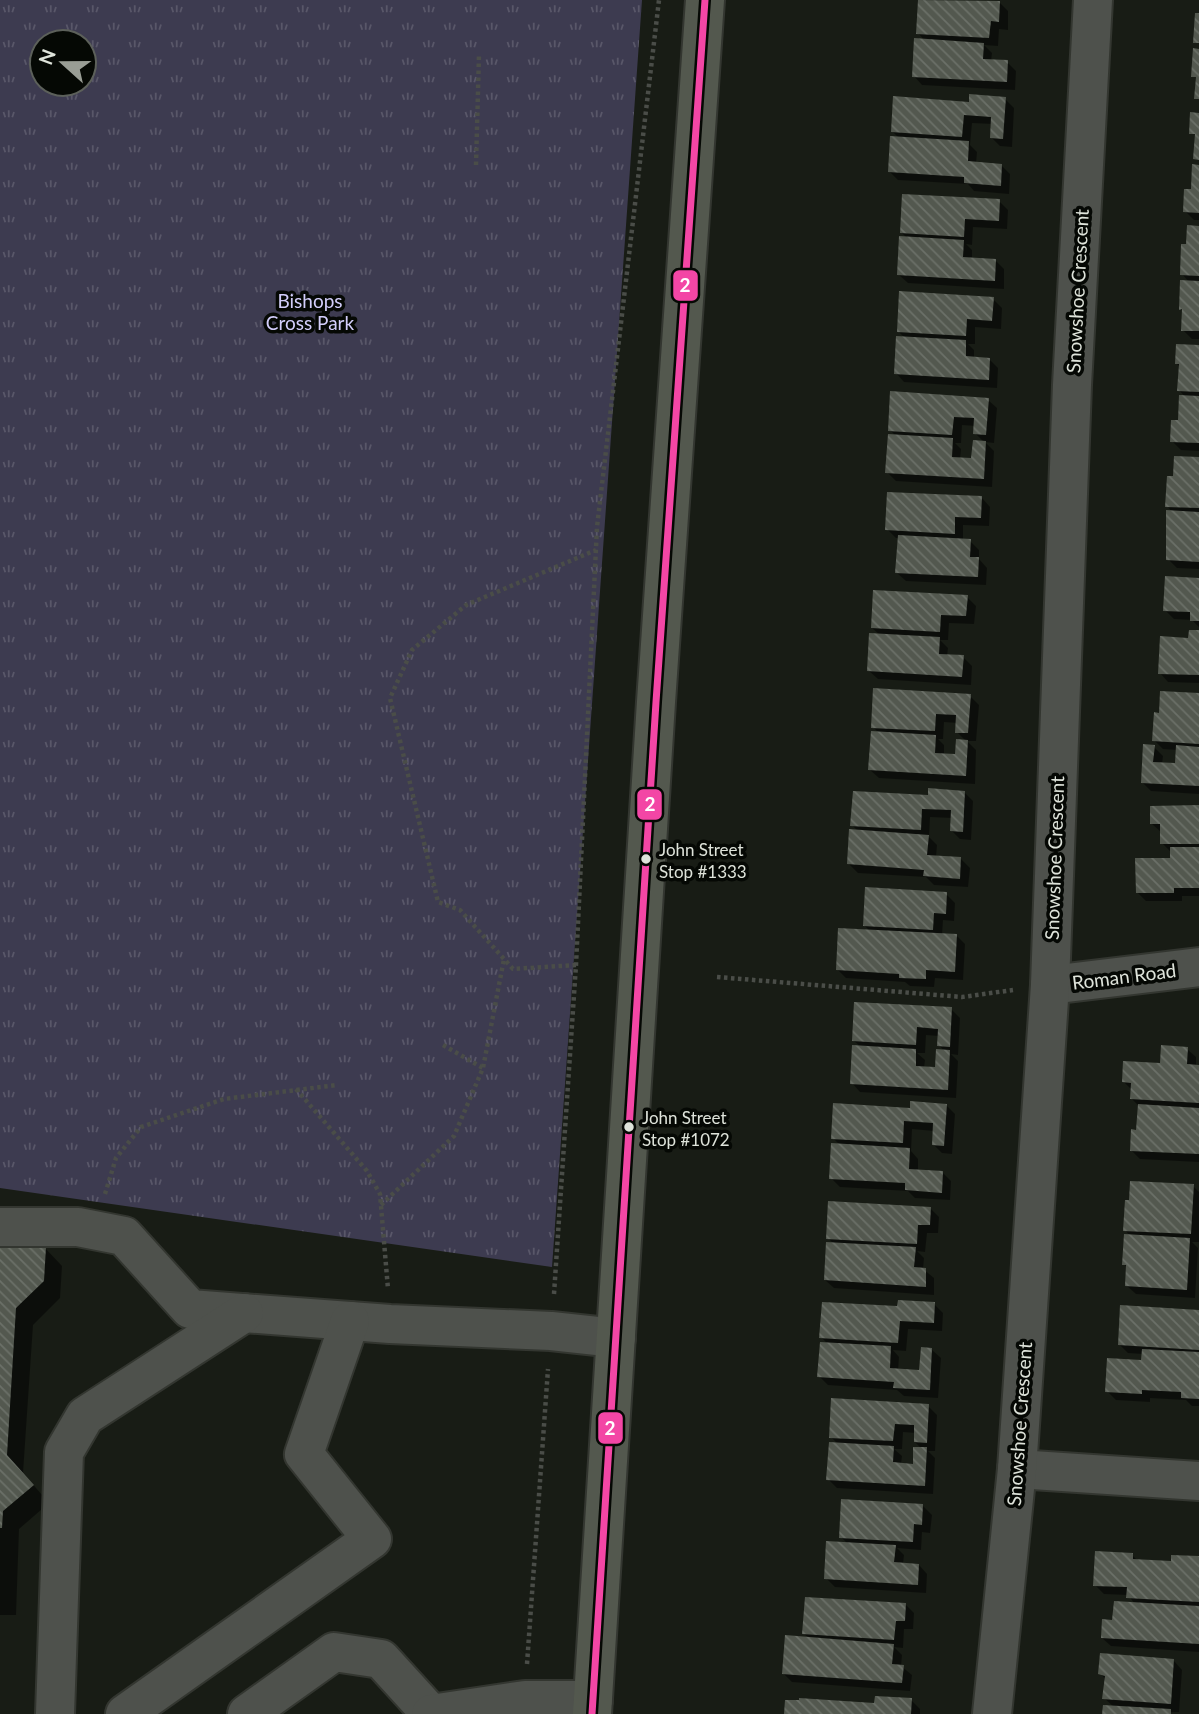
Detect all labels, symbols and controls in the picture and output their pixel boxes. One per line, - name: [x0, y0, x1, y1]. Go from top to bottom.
- north arrow: [28, 28, 98, 98]
- text: N: [33, 46, 60, 68]
- street label: Snowshoe Crescent: [1061, 208, 1093, 374]
- line badge: 2: [672, 269, 699, 302]
- text: 2: [679, 273, 691, 296]
- park label: Bishops Cross Park: [266, 289, 355, 334]
- street label: Snowshoe Crescent: [1040, 775, 1068, 941]
- line badge: 2: [636, 788, 663, 821]
- text: 2: [644, 792, 656, 815]
- place label: John Street Stop #1333: [659, 839, 747, 882]
- marker: John Street Stop #1333: [639, 852, 653, 866]
- street label: Roman Road: [1071, 958, 1177, 994]
- place label: John Street Stop #1072: [642, 1107, 730, 1150]
- marker: John Street Stop #1072: [622, 1120, 636, 1134]
- street label: Snowshoe Crescent: [1002, 1341, 1036, 1507]
- line badge: 2: [597, 1411, 624, 1445]
- text: 2: [604, 1416, 616, 1439]

